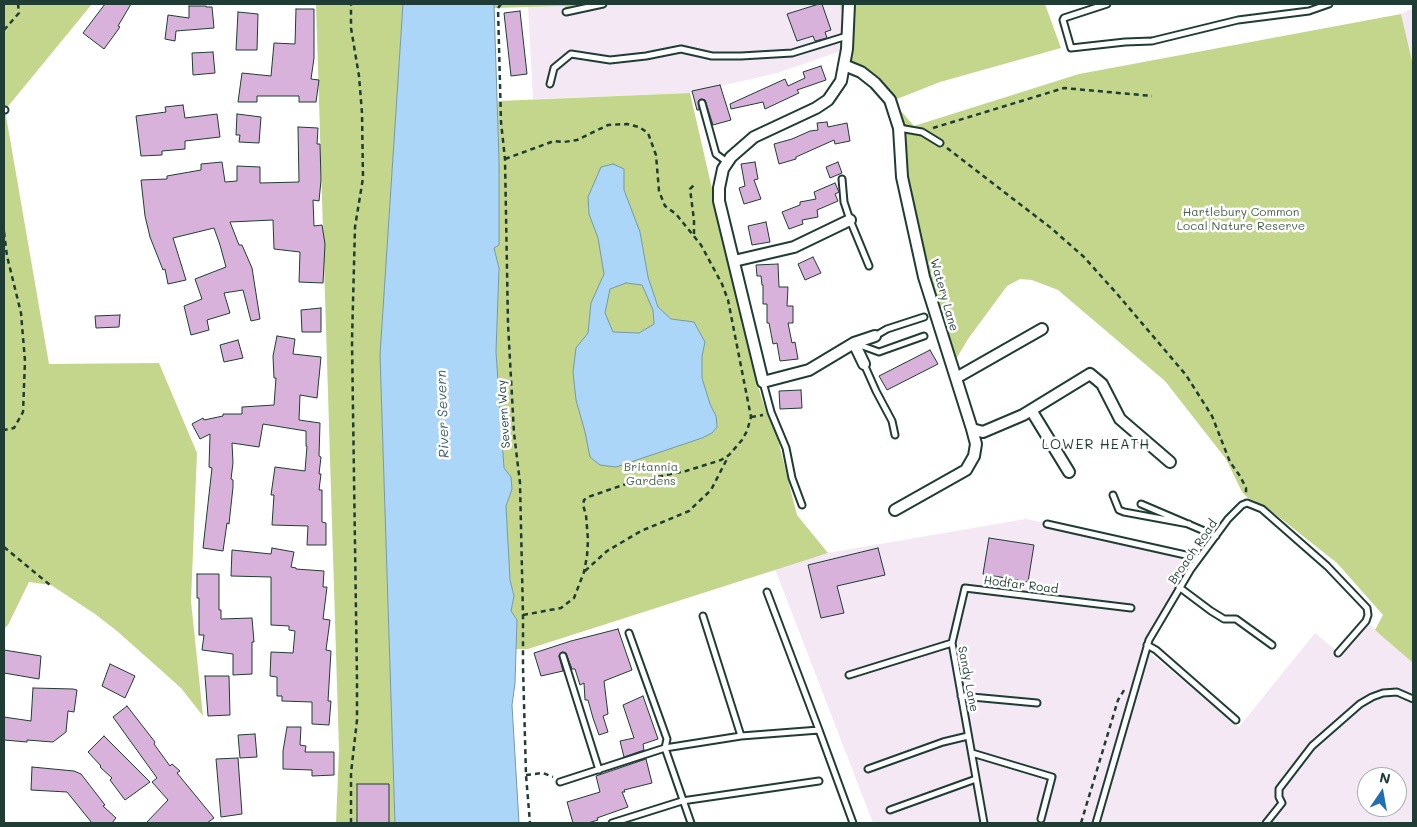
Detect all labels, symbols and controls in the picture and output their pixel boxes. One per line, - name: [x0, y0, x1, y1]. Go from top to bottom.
- park label: Hartlebury Common Local Nature Reserve: [1177, 205, 1305, 233]
- street label: Watery Lane: [927, 257, 961, 333]
- water label: River Severn: [433, 370, 453, 458]
- street label: Severn Way: [494, 379, 514, 449]
- district label: LOWER HEATH: [1040, 437, 1152, 453]
- park label: Britannia Gardens: [624, 460, 678, 488]
- street label: Broach Road: [1165, 517, 1221, 587]
- street label: Hodfar Road: [983, 573, 1059, 597]
- street label: Sandy Lane: [955, 645, 981, 713]
- north arrow: [1357, 767, 1407, 817]
- text: N: [1378, 767, 1392, 788]

